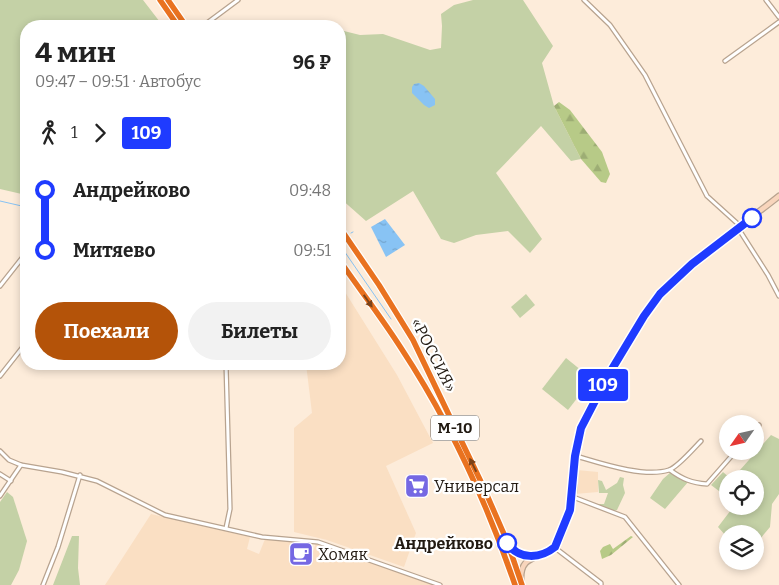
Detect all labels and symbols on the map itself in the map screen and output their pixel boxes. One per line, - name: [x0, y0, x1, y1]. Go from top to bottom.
- unlabelled marker: [742, 208, 762, 228]
- one-way arrow: [363, 294, 373, 308]
- street label: «РОССИЯ»: [407, 315, 461, 395]
- line badge: 109: [574, 369, 632, 401]
- north arrow: [719, 415, 764, 460]
- road number: М-10: [431, 416, 479, 440]
- one-way arrow: [469, 458, 477, 472]
- supermarket icon: Универсал: [404, 473, 430, 499]
- place label: Универсал: [434, 477, 519, 496]
- marker: Андрейково: [497, 533, 517, 553]
- place label: Андрейково: [394, 534, 493, 553]
- cafe icon: Хомяк: [288, 541, 314, 567]
- place label: Хомяк: [318, 545, 369, 564]

